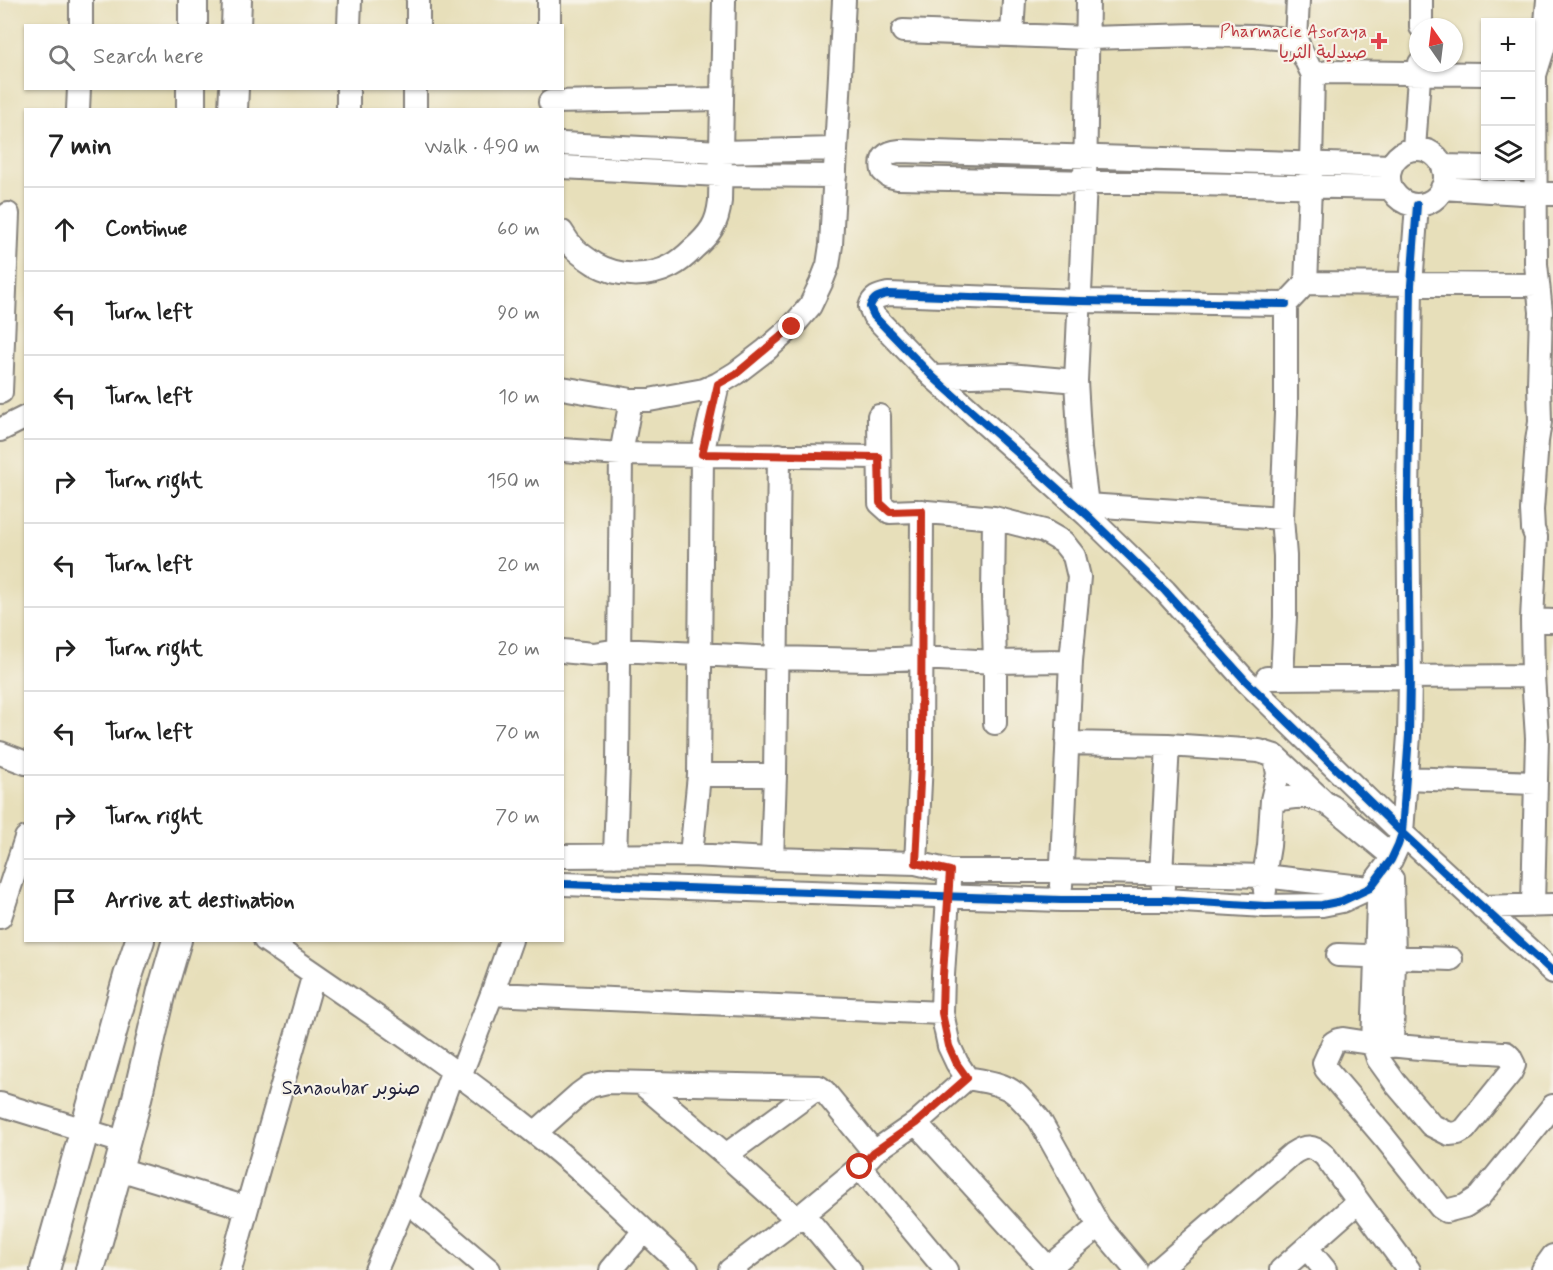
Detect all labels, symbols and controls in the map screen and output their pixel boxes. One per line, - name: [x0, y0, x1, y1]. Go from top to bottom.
- north arrow: [1409, 18, 1463, 72]
- map controls: [1481, 18, 1535, 180]
- button: +: [1481, 18, 1535, 72]
- place label: Pharmacie Asoraya صيدلية الثريا: [1220, 20, 1367, 65]
- search box: [24, 24, 564, 90]
- marker: Pharmacie Asoraya صيدلية الثريا: [1372, 34, 1386, 48]
- icon: search: [45, 41, 78, 74]
- text: Search here: [93, 43, 204, 71]
- button: −: [1481, 72, 1535, 126]
- button: layers: [1481, 126, 1535, 180]
- text: 7 min: [48, 130, 112, 164]
- text: Walk · 490 m: [425, 134, 540, 161]
- icon: ahead: [48, 213, 81, 246]
- text: Continue: [105, 215, 187, 243]
- text: 60 m: [497, 216, 540, 243]
- icon: left: [48, 297, 81, 330]
- text: Turn left: [105, 299, 193, 327]
- text: 90 m: [497, 300, 540, 327]
- route end: [778, 313, 804, 339]
- icon: left: [48, 381, 81, 414]
- text: Turn left: [105, 383, 193, 411]
- text: 10 m: [498, 384, 540, 411]
- icon: right: [48, 465, 81, 498]
- text: Turn right: [105, 467, 203, 495]
- text: 150 m: [487, 468, 540, 495]
- icon: left: [48, 549, 81, 582]
- text: Turn left: [105, 551, 193, 579]
- text: 20 m: [497, 552, 540, 579]
- icon: right: [48, 633, 81, 666]
- text: Turn right: [105, 635, 203, 663]
- text: 20 m: [497, 636, 540, 663]
- icon: left: [48, 717, 81, 750]
- text: Turn left: [105, 719, 193, 747]
- text: 70 m: [495, 720, 540, 747]
- icon: right: [48, 801, 81, 834]
- text: Turn right: [105, 803, 203, 831]
- text: 70 m: [495, 804, 540, 831]
- icon: arrive: [48, 885, 81, 918]
- text: Arrive at destination: [105, 887, 295, 915]
- district label: Sanaoubar صنوبر: [282, 1075, 420, 1102]
- route start: [846, 1153, 872, 1179]

